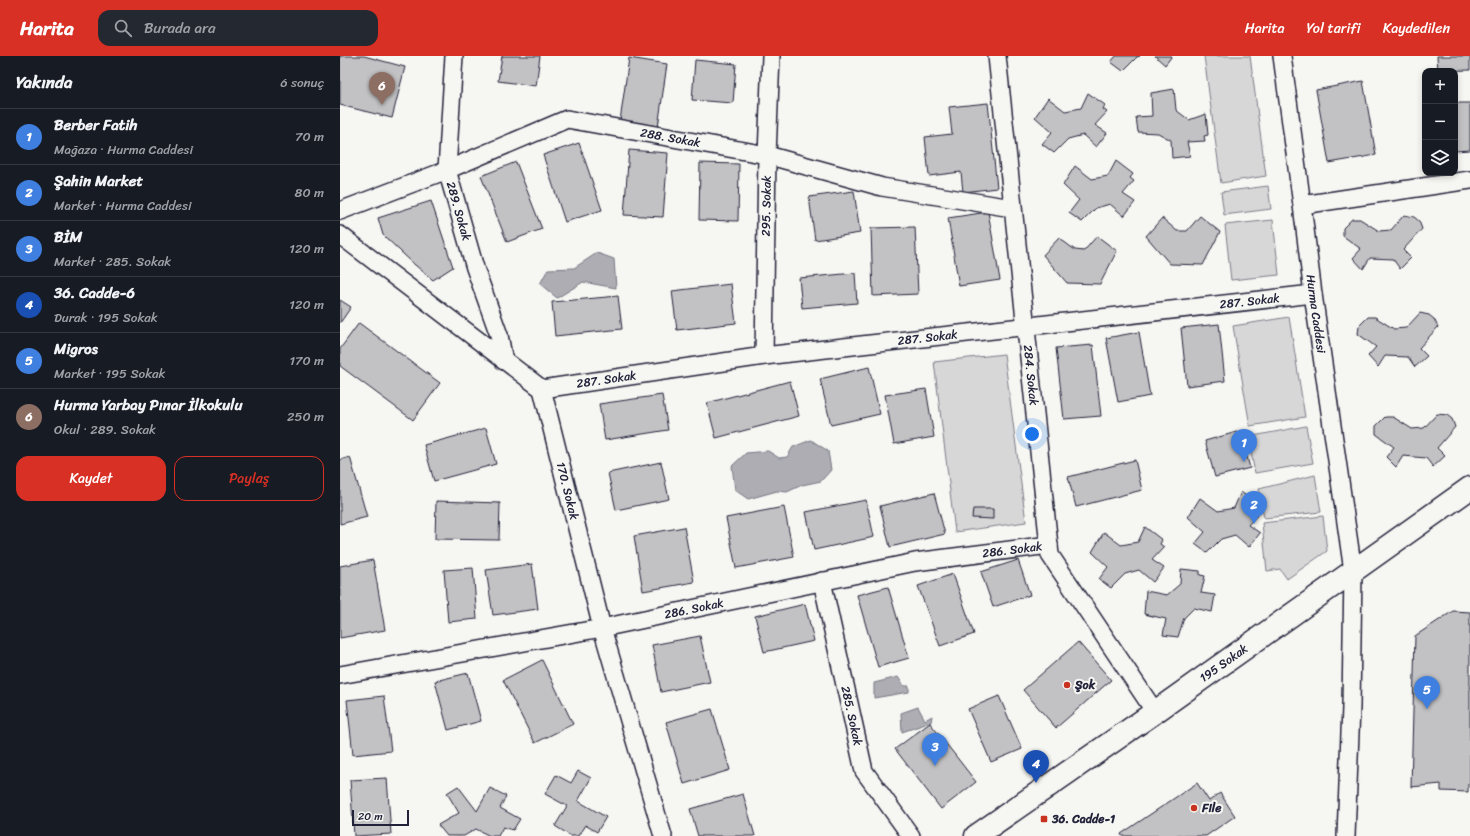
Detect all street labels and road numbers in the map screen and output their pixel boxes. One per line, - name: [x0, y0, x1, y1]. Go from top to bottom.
- street label: 288. Sokak: [639, 121, 703, 154]
- street label: 295. Sokak: [755, 175, 778, 237]
- street label: 289. Sokak: [440, 179, 478, 244]
- street label: Hurma Caddesi: [1300, 273, 1333, 355]
- street label: 287. Sokak: [1218, 287, 1281, 315]
- street label: 287. Sokak: [896, 323, 959, 352]
- street label: 284. Sokak: [1017, 344, 1045, 407]
- street label: 287. Sokak: [575, 364, 638, 395]
- street label: 170. Sokak: [550, 460, 586, 523]
- street label: 286. Sokak: [981, 535, 1044, 564]
- street label: 286. Sokak: [662, 592, 726, 626]
- street label: 195 Sokak: [1195, 638, 1253, 688]
- street label: 285. Sokak: [834, 684, 869, 748]

